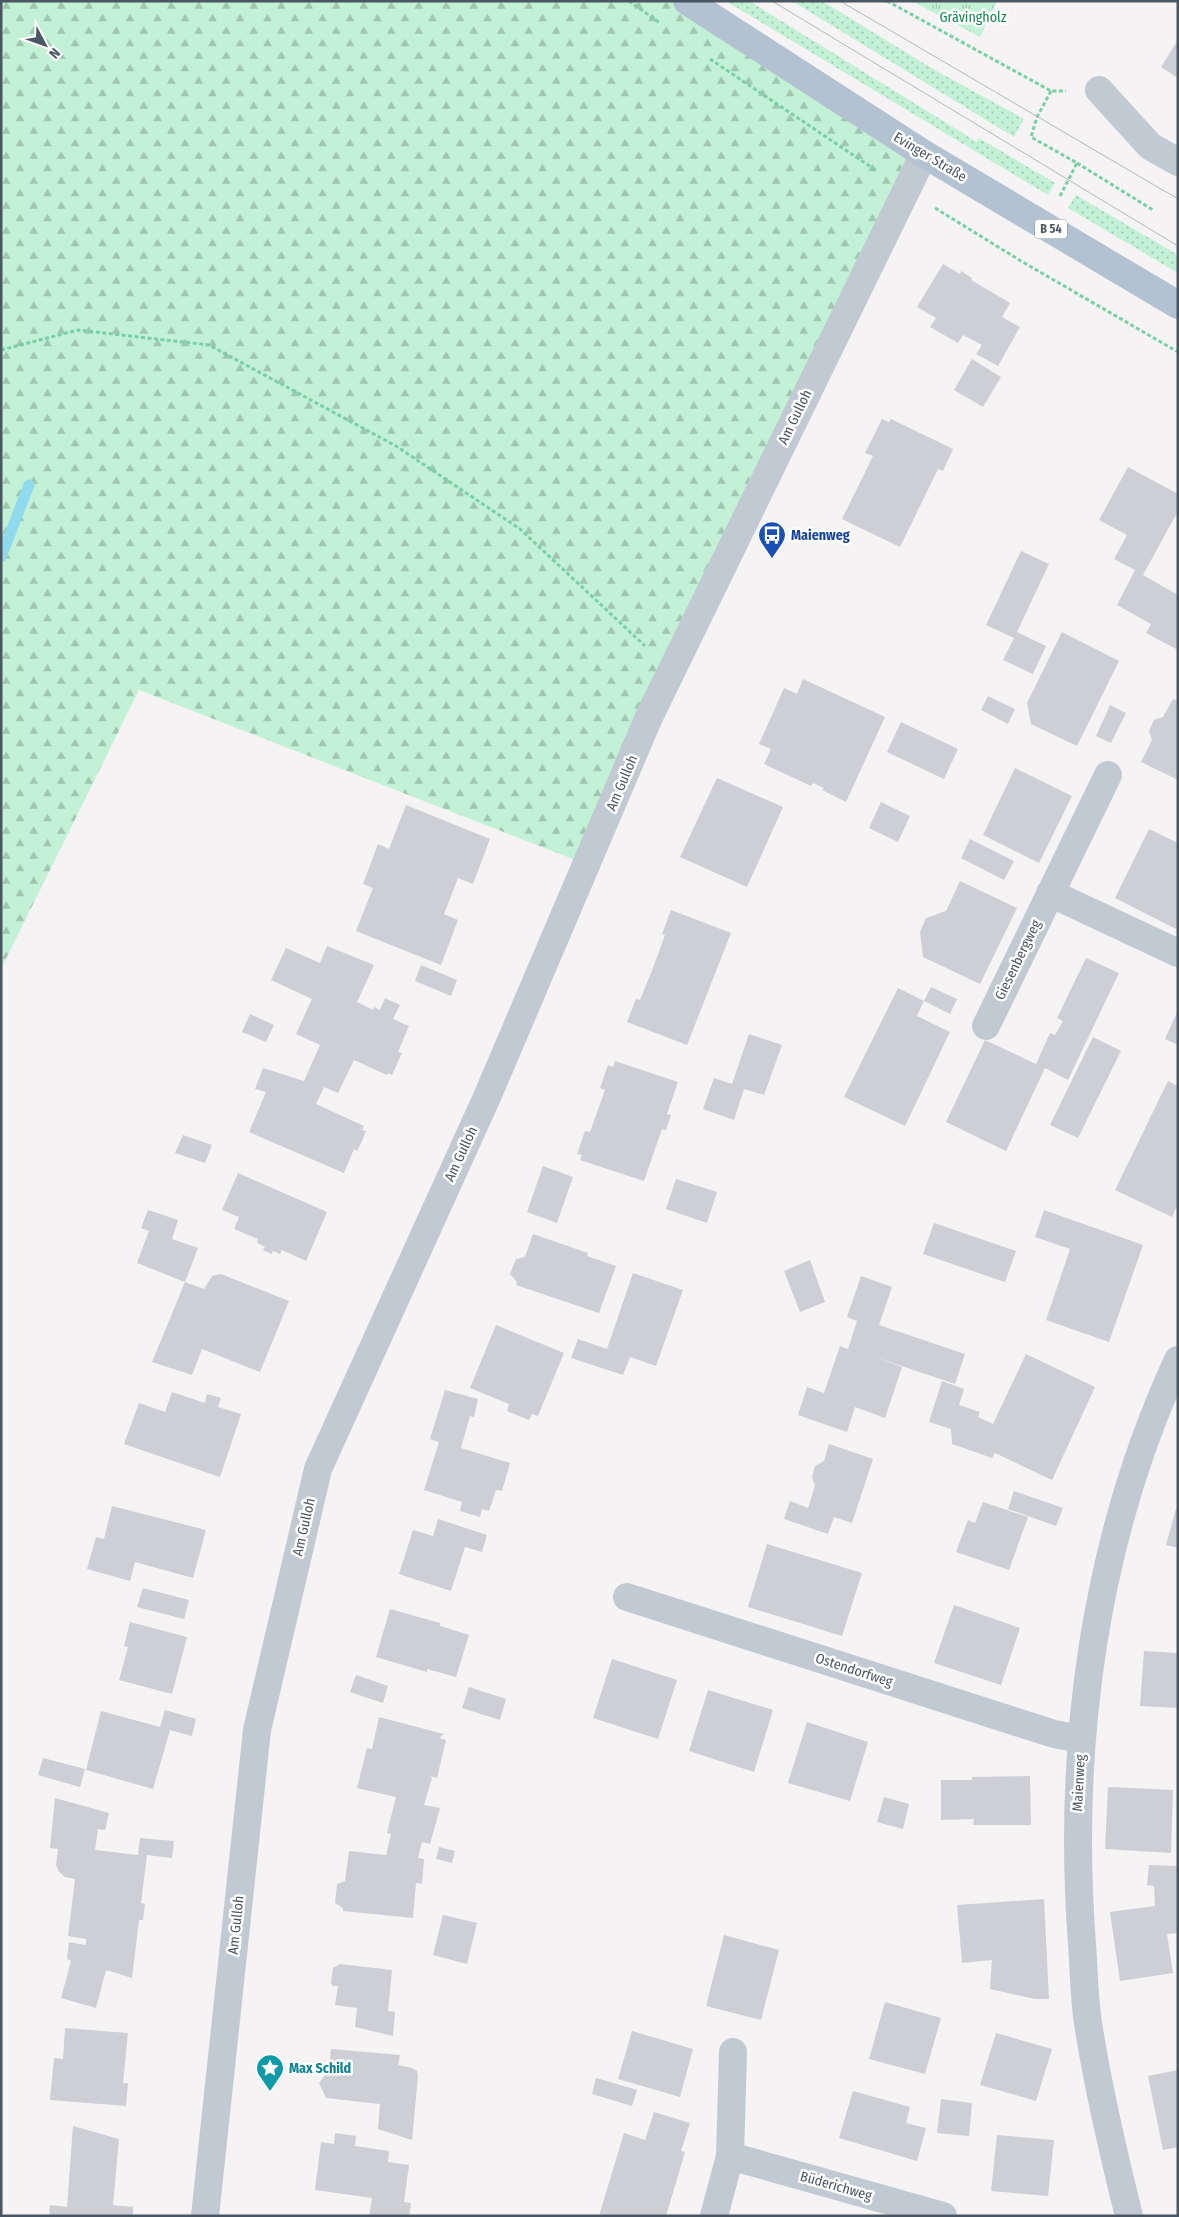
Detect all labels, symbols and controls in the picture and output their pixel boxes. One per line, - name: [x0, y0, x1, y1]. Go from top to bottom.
- park label: Grävingholz: [940, 9, 1007, 26]
- north arrow: [20, 20, 70, 70]
- text: N: [45, 44, 64, 62]
- street label: Evinger Straße: [890, 129, 970, 185]
- road number: B 54: [1035, 220, 1067, 238]
- street label: Am Gulloh: [774, 387, 816, 447]
- bus stop icon: Maienweg: [757, 520, 787, 559]
- place label: Maienweg: [791, 527, 850, 544]
- street label: Am Gulloh: [603, 753, 641, 813]
- street label: Giesenbergweg: [991, 917, 1045, 1003]
- street label: Am Gulloh: [441, 1124, 481, 1184]
- street label: Am Gulloh: [289, 1496, 319, 1558]
- street label: Ostendorfweg: [813, 1650, 895, 1691]
- street label: Maienweg: [1069, 1754, 1089, 1812]
- street label: Am Gulloh: [224, 1895, 248, 1955]
- place icon: Max Schild: [255, 2053, 285, 2092]
- place label: Max Schild: [289, 2060, 351, 2077]
- street label: Büderichweg: [798, 2168, 874, 2204]

